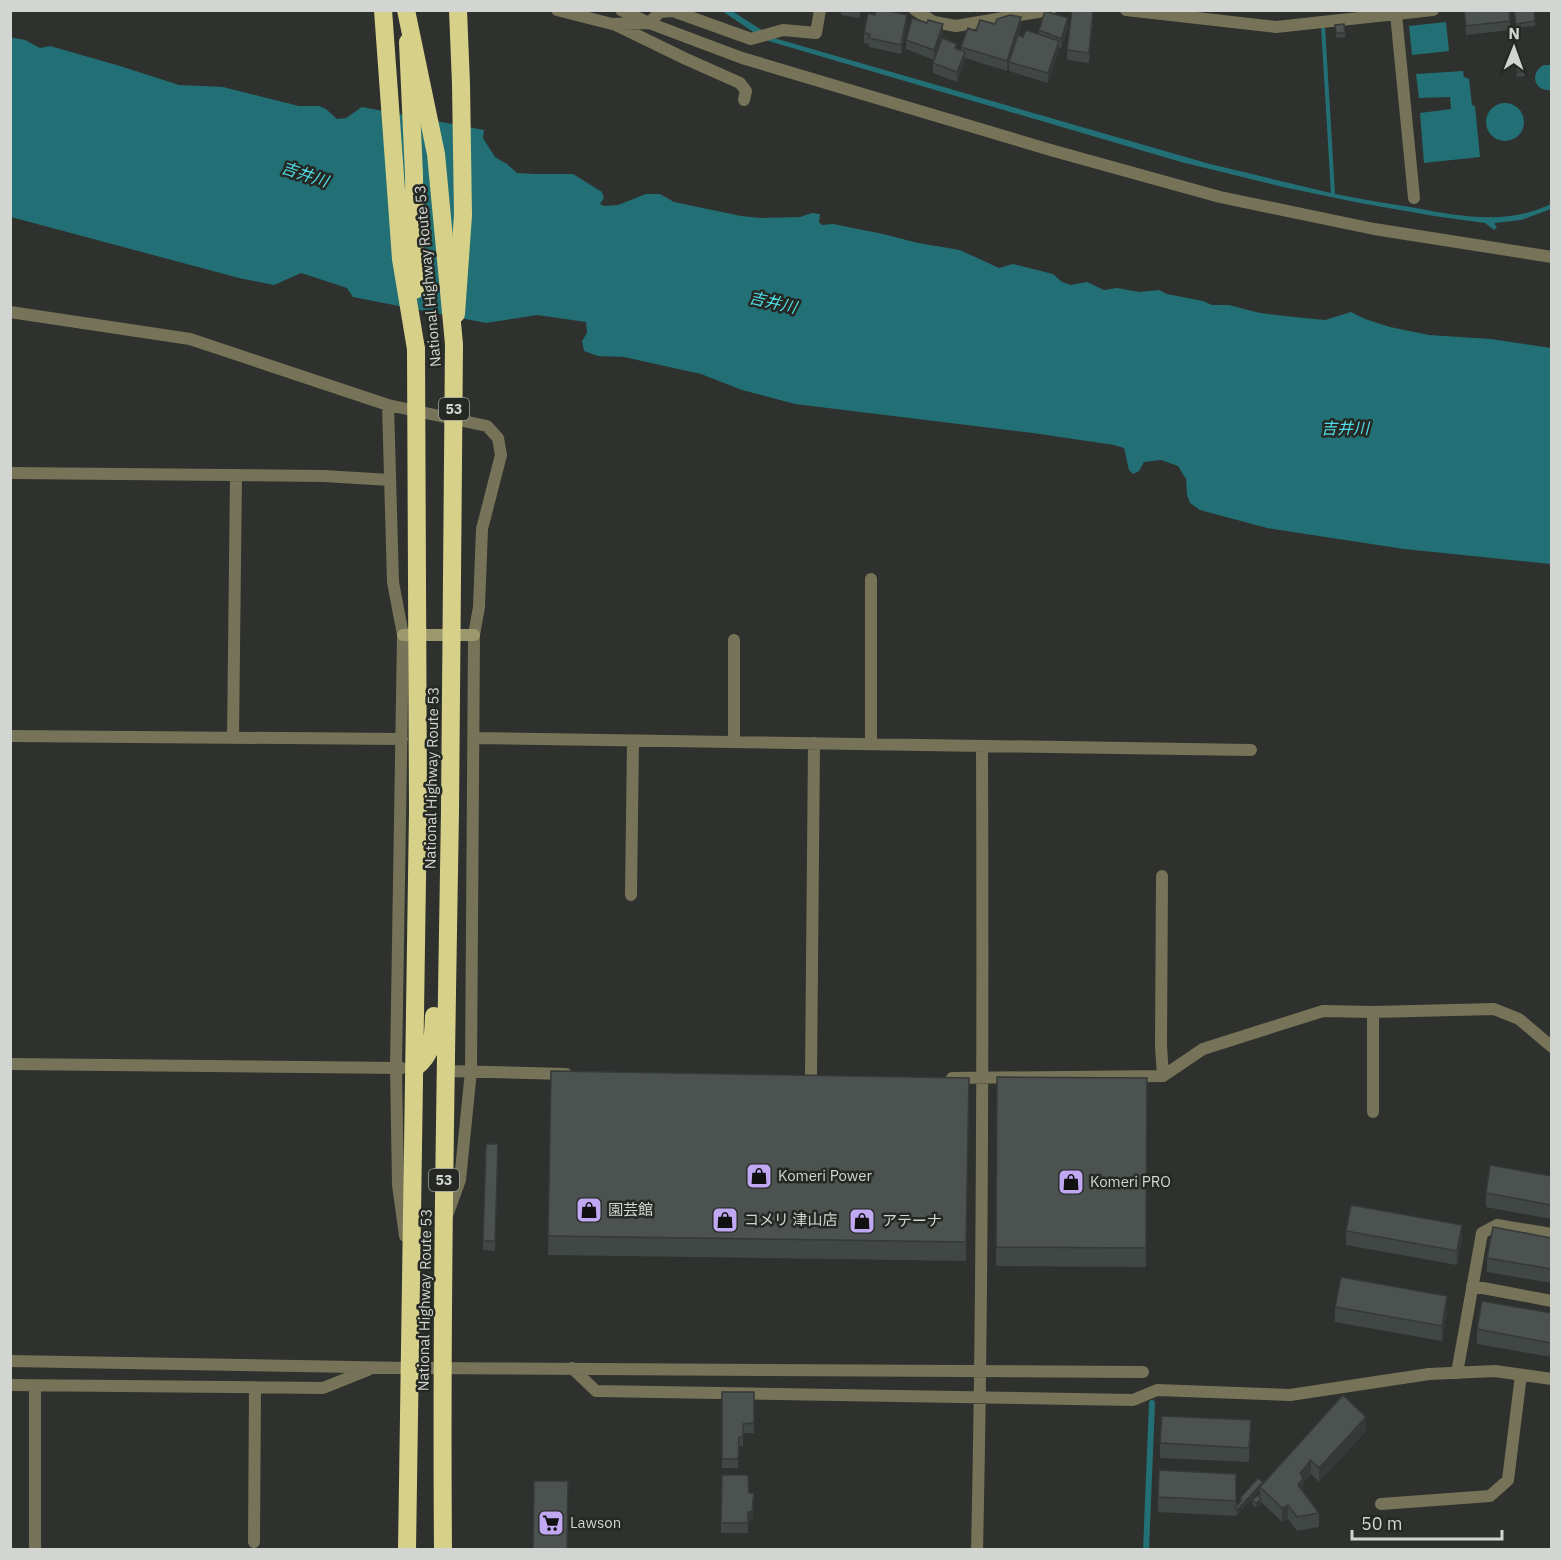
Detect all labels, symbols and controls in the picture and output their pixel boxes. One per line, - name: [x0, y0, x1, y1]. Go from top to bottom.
- north arrow: [1484, 18, 1544, 78]
- text: N: [1508, 23, 1520, 43]
- water label: 吉井川: [279, 157, 333, 192]
- street label: National Highway Route 53: [410, 184, 445, 368]
- water label: 吉井川: [747, 287, 801, 318]
- road number: 53: [439, 398, 469, 420]
- water label: 吉井川: [1321, 418, 1371, 438]
- street label: National Highway Route 53: [420, 687, 443, 869]
- shop icon: Komeri Power: [744, 1161, 774, 1191]
- place label: Komeri Power: [778, 1166, 872, 1185]
- shop icon: Komeri PRO: [1056, 1167, 1086, 1197]
- road number: 53: [429, 1169, 459, 1191]
- place label: Komeri PRO: [1090, 1172, 1171, 1191]
- shop icon: 園芸館: [574, 1195, 604, 1225]
- place label: 園芸館: [608, 1200, 653, 1219]
- shop icon: コメリ 津山店: [710, 1205, 740, 1235]
- shop icon: アテーナ: [847, 1206, 877, 1236]
- street label: National Highway Route 53: [413, 1209, 436, 1391]
- place label: コメリ 津山店: [744, 1210, 838, 1229]
- place label: アテーナ: [882, 1211, 942, 1230]
- scale bar: [1352, 1503, 1502, 1541]
- supermarket icon: Lawson: [536, 1508, 566, 1538]
- text: 50 m: [1361, 1512, 1403, 1535]
- place label: Lawson: [570, 1513, 621, 1532]

